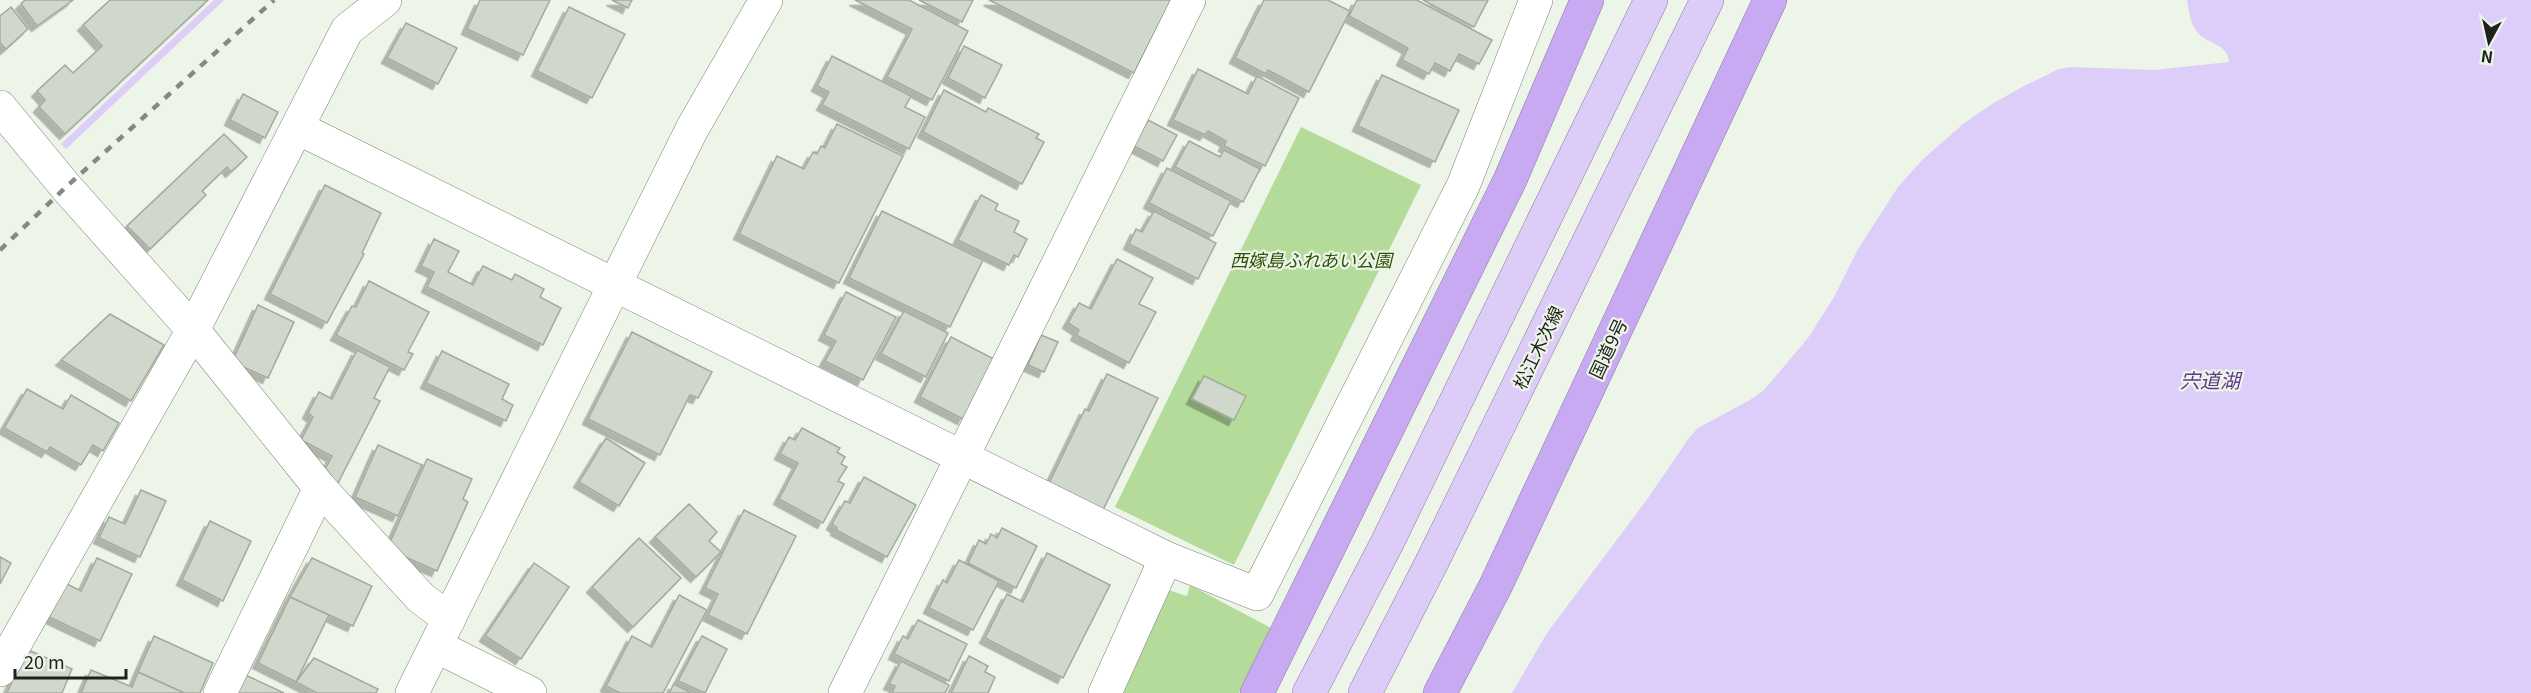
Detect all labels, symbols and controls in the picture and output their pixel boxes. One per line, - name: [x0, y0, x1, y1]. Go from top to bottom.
- north arrow: [2459, 12, 2519, 72]
- text: N: [2479, 45, 2494, 71]
- park label: 西嫁島ふれあい公園: [1230, 246, 1395, 272]
- street label: 松江木次線: [1506, 301, 1568, 393]
- street label: 国道9号: [1582, 314, 1632, 382]
- water label: 宍道湖: [2180, 365, 2243, 394]
- scale bar: [15, 642, 126, 680]
- text: 20 m: [24, 648, 65, 674]

